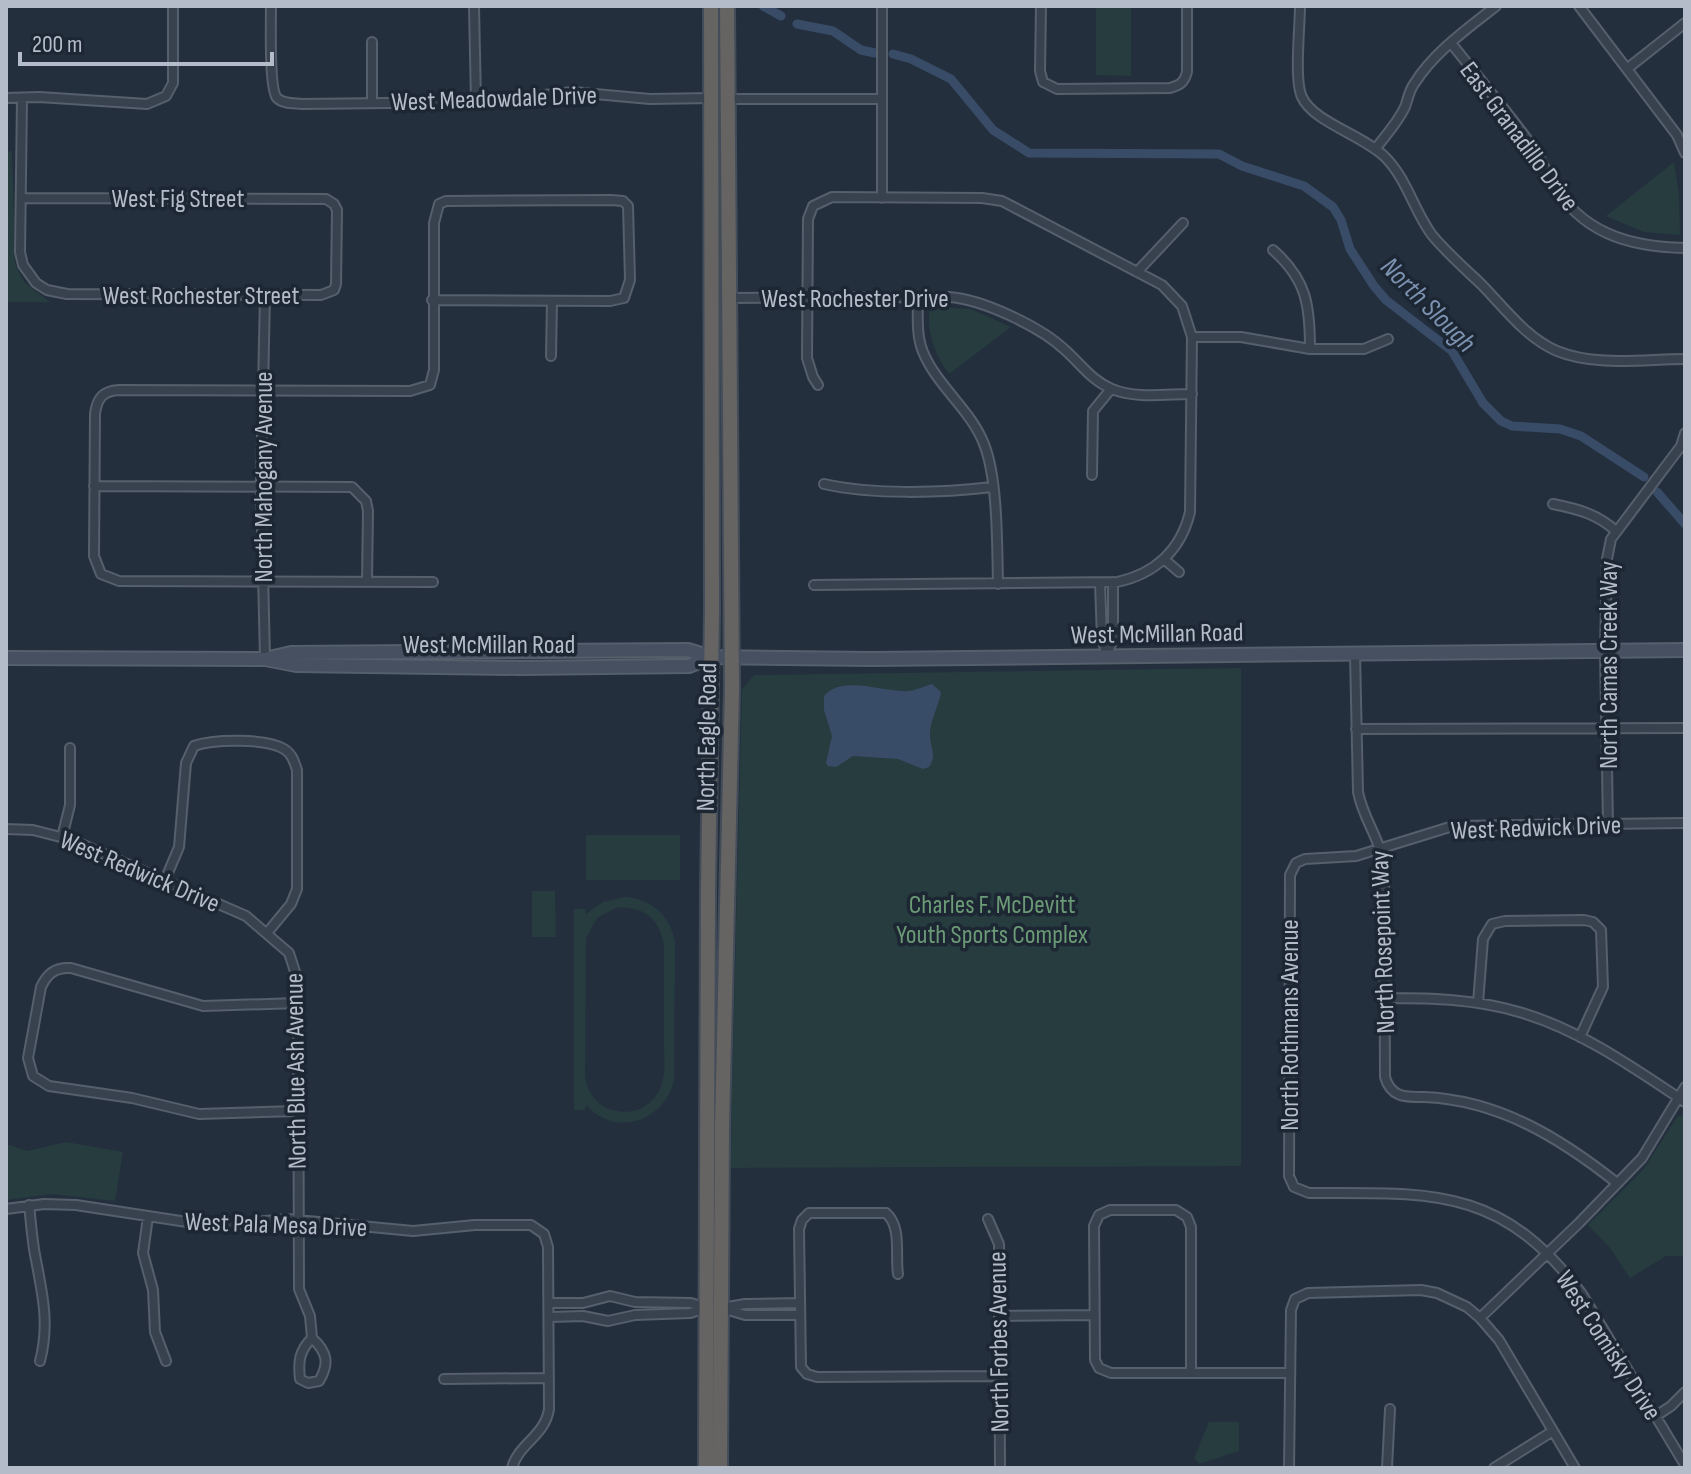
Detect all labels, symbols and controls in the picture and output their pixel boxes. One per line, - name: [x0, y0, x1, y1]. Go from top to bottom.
- scale bar: [20, 16, 272, 66]
- text: 200 m: [32, 30, 83, 59]
- street label: East Granadillo Drive: [1453, 56, 1585, 218]
- street label: West Meadowdale Drive: [391, 80, 597, 119]
- street label: West Fig Street: [112, 184, 244, 215]
- water label: North Slough: [1374, 251, 1483, 360]
- street label: West Rochester Street: [103, 281, 299, 312]
- street label: West Rochester Drive: [761, 284, 949, 315]
- street label: North Mahogany Avenue: [249, 371, 280, 583]
- street label: North Camas Creek Way: [1594, 561, 1625, 769]
- street label: West McMillan Road: [1070, 617, 1244, 652]
- street label: West McMillan Road: [403, 630, 575, 661]
- street label: North Eagle Road: [691, 663, 724, 812]
- street label: West Redwick Drive: [1450, 810, 1622, 847]
- street label: West Redwick Drive: [55, 825, 224, 920]
- street label: North Rosepoint Way: [1365, 850, 1402, 1034]
- park label: Charles F. McDevitt Youth Sports Complex: [896, 890, 1088, 951]
- street label: North Rothmans Avenue: [1275, 919, 1306, 1131]
- street label: North Blue Ash Avenue: [279, 973, 314, 1169]
- street label: West Pala Mesa Drive: [184, 1207, 368, 1244]
- street label: North Forbes Avenue: [982, 1251, 1017, 1433]
- street label: West Comisky Drive: [1548, 1265, 1668, 1426]

